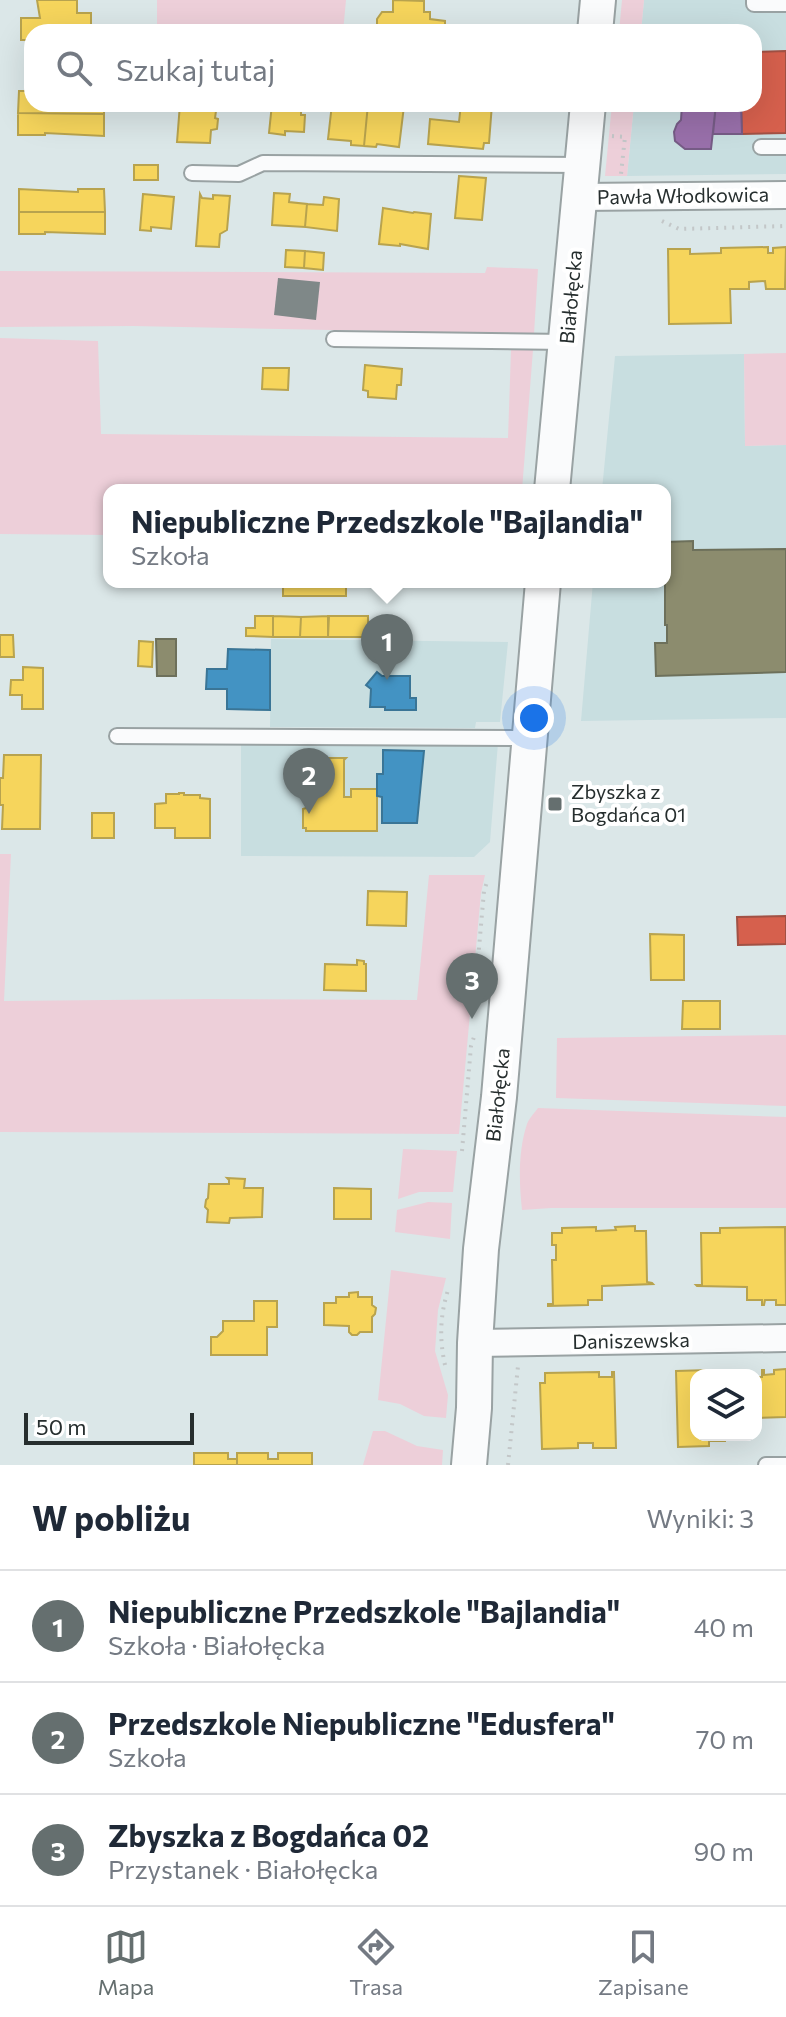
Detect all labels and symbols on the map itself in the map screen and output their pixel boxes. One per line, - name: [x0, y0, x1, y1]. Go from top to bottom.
- street label: Pawła Włodkowica: [597, 181, 769, 209]
- street label: Białołęcka: [554, 249, 586, 345]
- pin: 1: [361, 614, 413, 680]
- your location: [514, 698, 554, 738]
- pin: 2: [283, 748, 335, 814]
- place label: Zbyszka z Bogdańca 01: [571, 779, 686, 826]
- marker: Zbyszka z Bogdańca 01: [546, 795, 564, 813]
- pin: 3: [446, 953, 498, 1019]
- street label: Białołęcka: [480, 1047, 514, 1143]
- street label: Daniszewska: [572, 1327, 690, 1353]
- scale bar: [24, 1409, 194, 1445]

